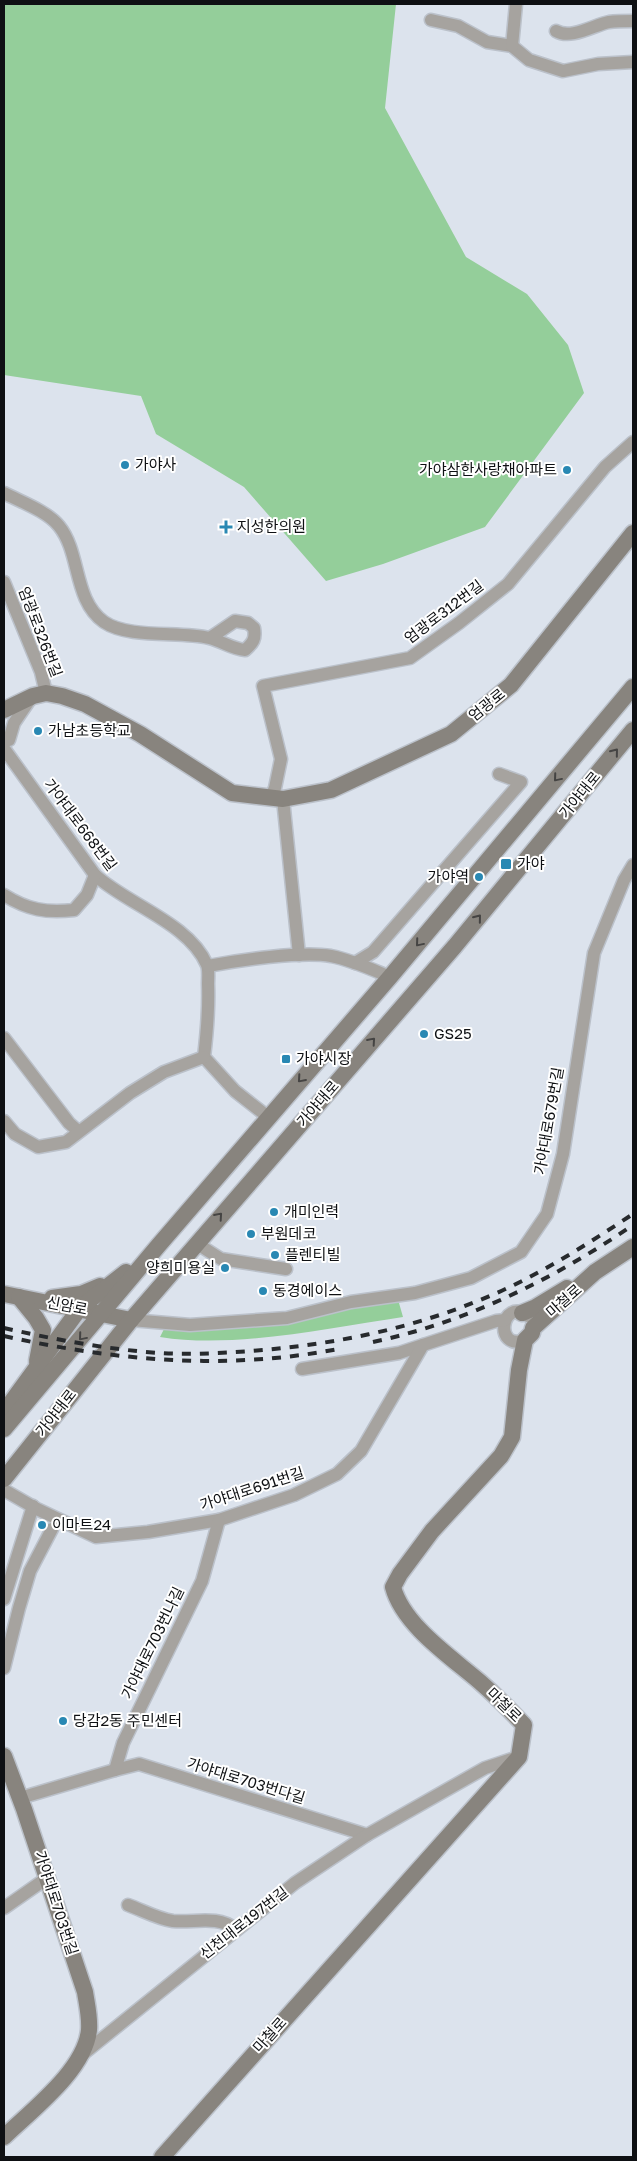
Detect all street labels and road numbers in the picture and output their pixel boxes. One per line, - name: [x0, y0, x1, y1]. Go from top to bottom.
- street label: 엄광로312번길: [401, 576, 486, 647]
- street label: 엄광로326번길: [15, 584, 66, 679]
- street label: 엄광로: [465, 684, 508, 724]
- street label: 가야대로: [555, 767, 604, 821]
- street label: 가야대로668번길: [40, 775, 121, 874]
- street label: 가야대로679번길: [530, 1066, 566, 1176]
- street label: 가야대로: [292, 1077, 342, 1130]
- street label: 마철로: [542, 1280, 585, 1321]
- street label: 신암로: [45, 1292, 89, 1318]
- street label: 가야대로: [31, 1385, 79, 1440]
- street label: 가야대로691번길: [197, 1463, 306, 1513]
- street label: 가야대로703번나길: [117, 1584, 187, 1702]
- street label: 마철로: [484, 1683, 526, 1725]
- street label: 가야대로703번다길: [185, 1754, 308, 1807]
- street label: 가야대로703번길: [32, 1848, 82, 1957]
- street label: 신천대로197번길: [196, 1882, 291, 1962]
- street label: 마철로: [249, 2013, 290, 2056]

